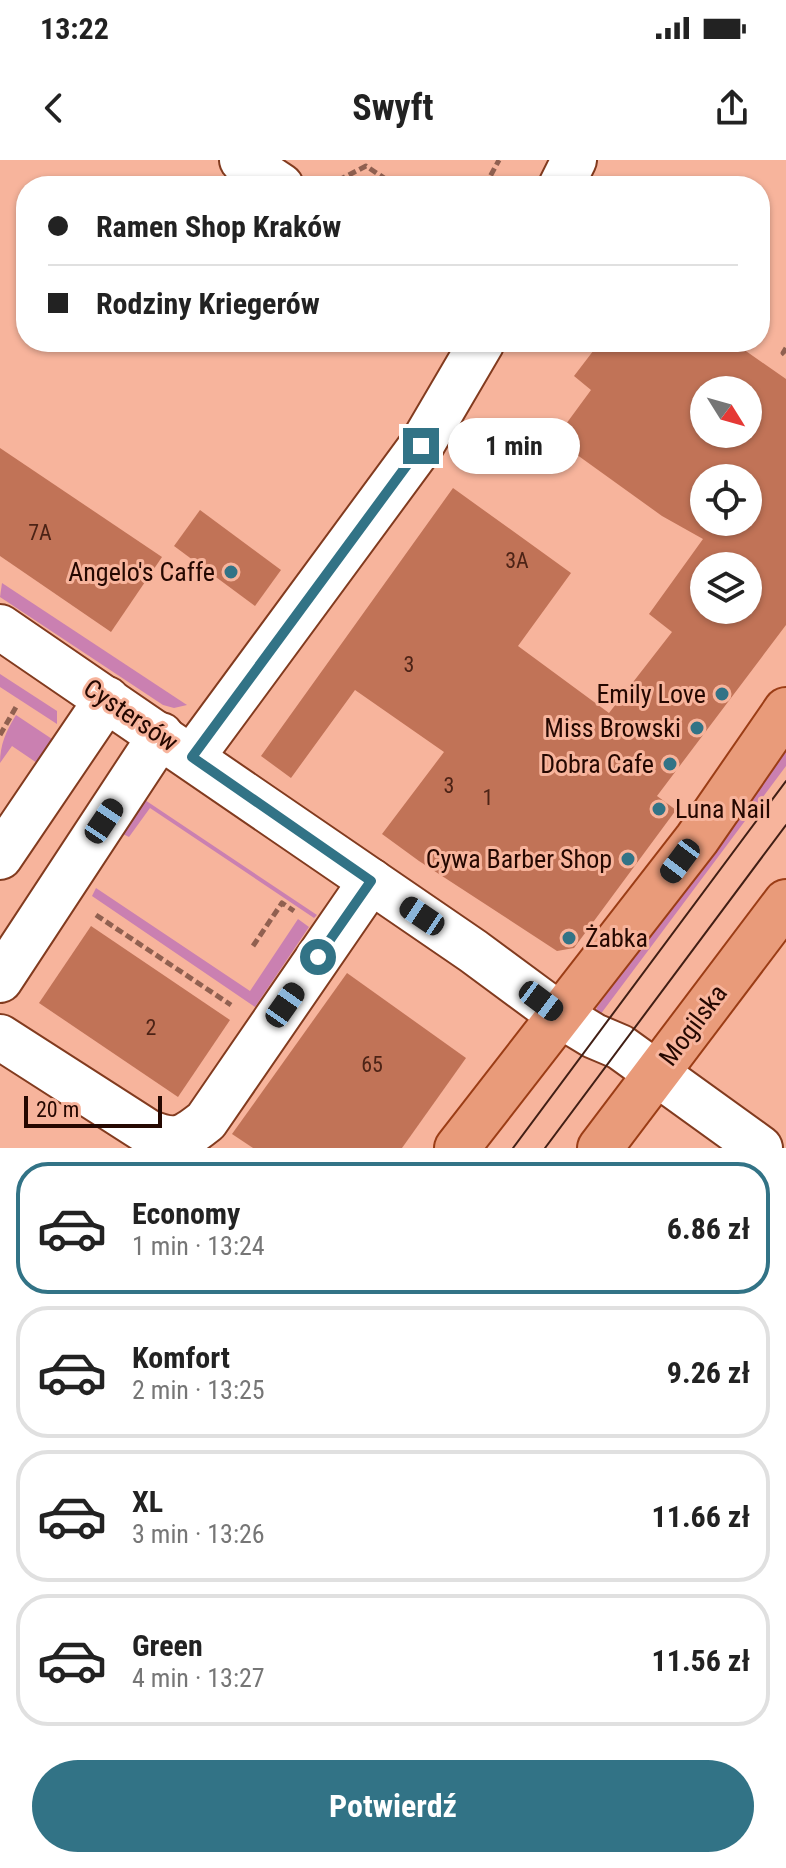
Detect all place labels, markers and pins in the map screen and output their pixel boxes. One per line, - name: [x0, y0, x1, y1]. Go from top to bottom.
- place label: Angelo's Caffe: [68, 557, 215, 587]
- marker: Angelo's Caffe: [222, 563, 240, 581]
- place label: Emily Love: [596, 679, 706, 709]
- marker: Emily Love: [713, 685, 731, 703]
- place label: Miss Browski: [544, 713, 681, 743]
- marker: Miss Browski: [688, 719, 706, 737]
- place label: Dobra Cafe: [540, 749, 654, 779]
- marker: Dobra Cafe: [661, 755, 679, 773]
- place label: Luna Nail: [675, 794, 771, 824]
- marker: Luna Nail: [650, 800, 668, 818]
- place label: Cywa Barber Shop: [426, 844, 612, 874]
- marker: Cywa Barber Shop: [619, 850, 637, 868]
- place label: Żabka: [585, 923, 648, 953]
- marker: Żabka: [560, 929, 578, 947]

